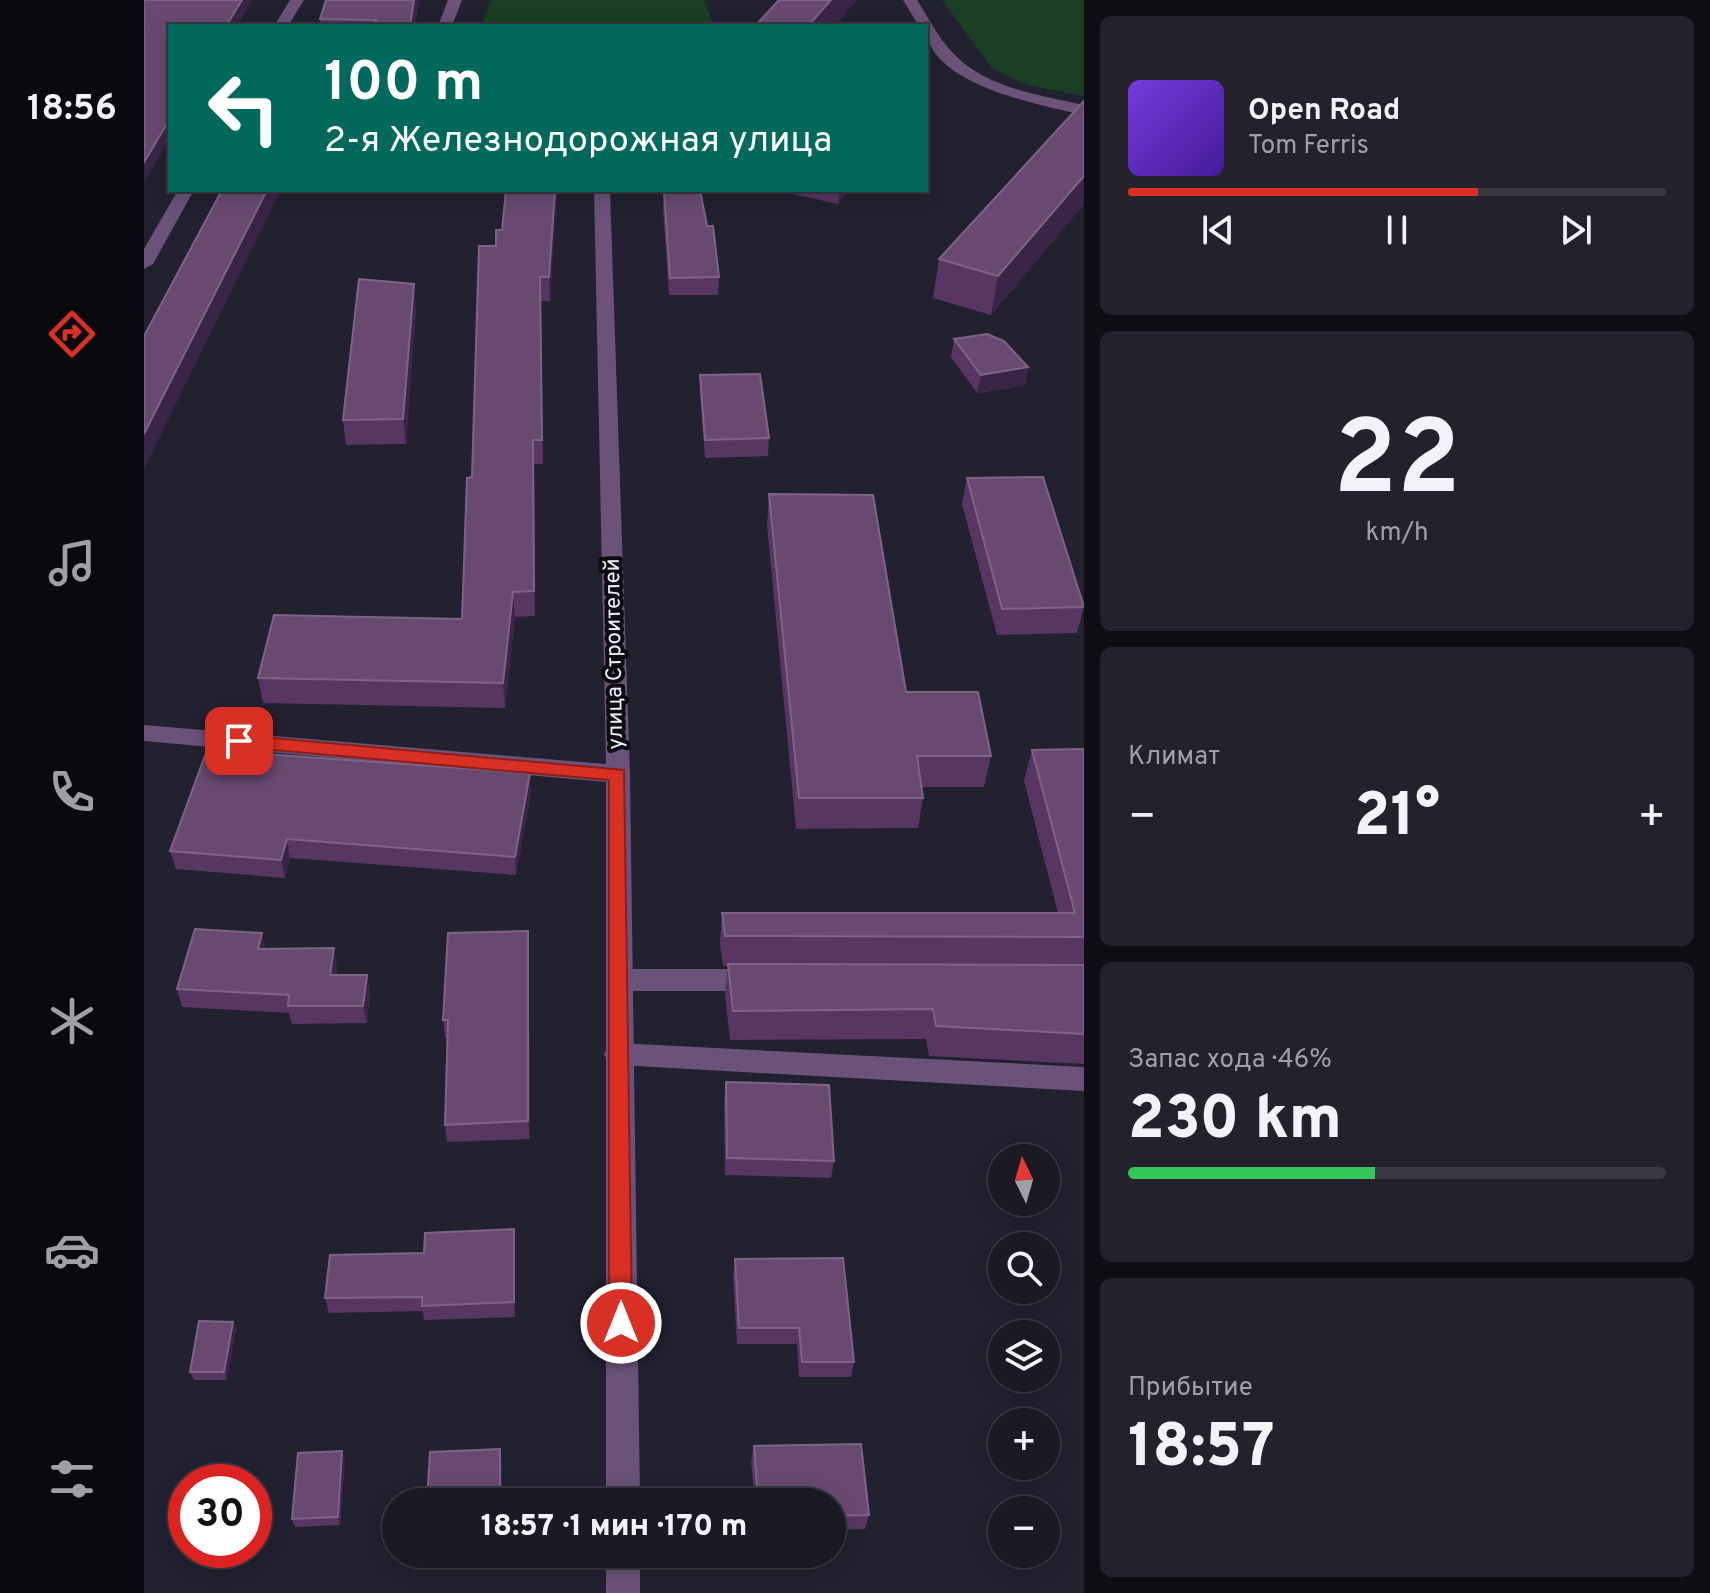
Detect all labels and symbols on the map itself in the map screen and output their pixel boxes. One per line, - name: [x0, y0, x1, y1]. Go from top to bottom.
- street label: улица Строителей: [600, 558, 630, 750]
- pin: [205, 707, 273, 775]
- north arrow: [988, 1144, 1060, 1216]
- position arrow: [579, 1281, 663, 1365]
- speed limit sign: 30: [168, 1464, 272, 1568]

